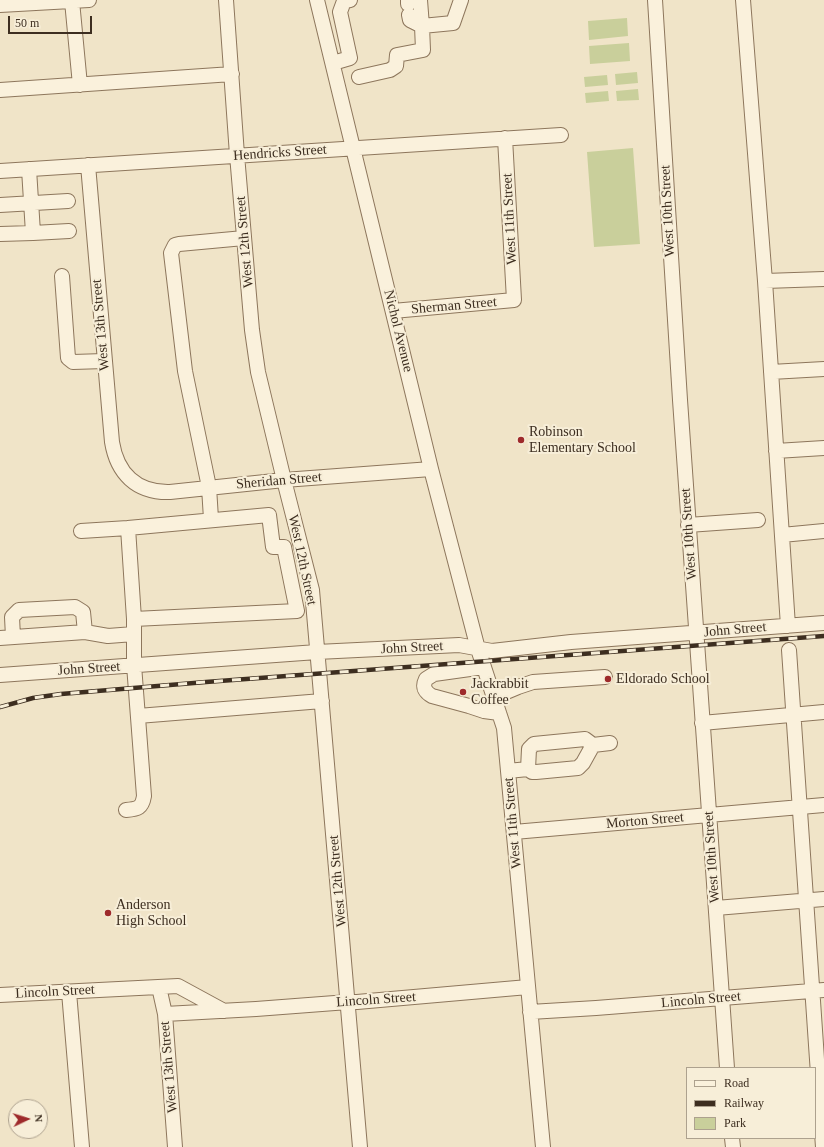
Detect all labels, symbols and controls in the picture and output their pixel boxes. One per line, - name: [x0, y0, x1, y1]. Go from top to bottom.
- scale bar: [10, 8, 94, 34]
- text: 50 m: [15, 16, 39, 30]
- street label: Hendricks Street: [233, 141, 327, 165]
- street label: West 10th Street: [657, 165, 679, 257]
- street label: West 11th Street: [499, 173, 521, 265]
- street label: West 12th Street: [233, 195, 257, 289]
- street label: West 13th Street: [89, 278, 113, 372]
- street label: Nichol Avenue: [380, 288, 416, 374]
- street label: Sherman Street: [410, 294, 498, 318]
- place label: Robinson Elementary School: [529, 424, 636, 456]
- marker: Robinson Elementary School: [516, 435, 526, 445]
- street label: Sheridan Street: [235, 469, 323, 493]
- street label: West 10th Street: [677, 487, 701, 581]
- street label: West 12th Street: [284, 513, 320, 607]
- street label: John Street: [703, 619, 767, 641]
- street label: John Street: [380, 638, 444, 658]
- street label: John Street: [57, 658, 121, 680]
- place label: Eldorado School: [616, 671, 710, 687]
- marker: Eldorado School: [603, 674, 613, 684]
- place label: Jackrabbit Coffee: [471, 676, 529, 708]
- marker: Jackrabbit Coffee: [458, 687, 468, 697]
- street label: West 11th Street: [501, 777, 525, 869]
- street label: Morton Street: [605, 809, 685, 833]
- street label: West 10th Street: [700, 810, 724, 904]
- street label: West 12th Street: [326, 834, 350, 928]
- place label: Anderson High School: [116, 897, 186, 930]
- marker: Anderson High School: [103, 908, 113, 918]
- street label: Lincoln Street: [15, 982, 95, 1002]
- street label: Lincoln Street: [661, 988, 741, 1012]
- street label: Lincoln Street: [336, 989, 416, 1011]
- street label: West 13th Street: [157, 1020, 181, 1114]
- legend: [686, 1067, 816, 1139]
- text: Road: [724, 1076, 749, 1090]
- text: Railway: [724, 1096, 764, 1110]
- north arrow: [8, 1099, 48, 1139]
- text: N: [33, 1114, 45, 1123]
- text: Park: [724, 1116, 746, 1130]

